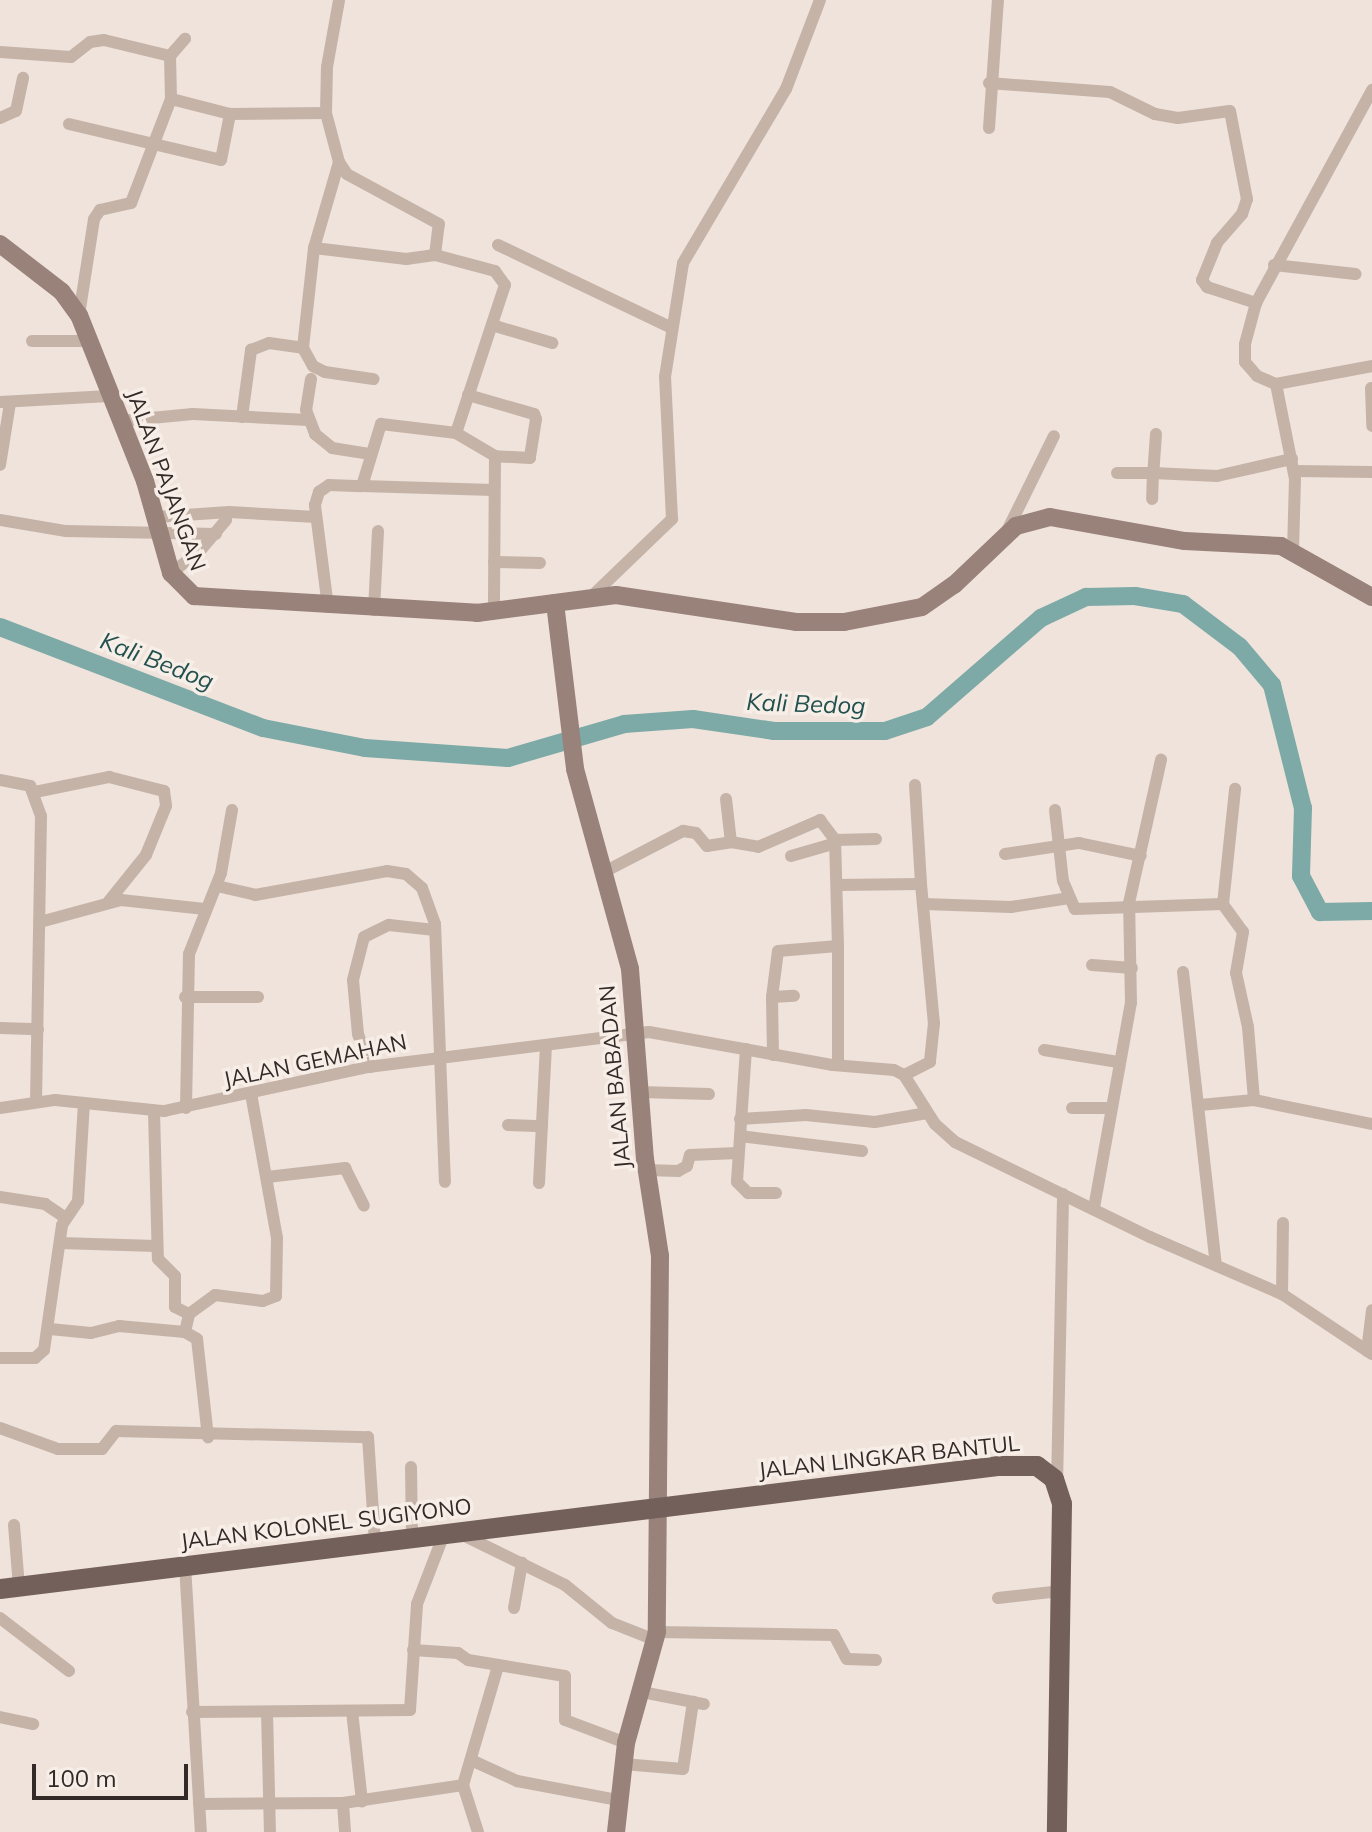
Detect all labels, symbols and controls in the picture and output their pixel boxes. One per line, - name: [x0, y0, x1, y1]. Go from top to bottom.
- street label: JALAN PAJANGAN: [121, 386, 211, 574]
- water label: Kali Bedog: [96, 626, 218, 696]
- water label: Kali Bedog: [746, 688, 866, 720]
- street label: JALAN BABADAN: [594, 984, 636, 1170]
- street label: JALAN GEMAHAN: [221, 1029, 409, 1093]
- street label: JALAN LINGKAR BANTUL: [757, 1430, 1021, 1484]
- street label: JALAN KOLONEL SUGIYONO: [179, 1493, 473, 1555]
- scale bar: [36, 1748, 192, 1798]
- text: 100 m: [46, 1763, 117, 1793]

